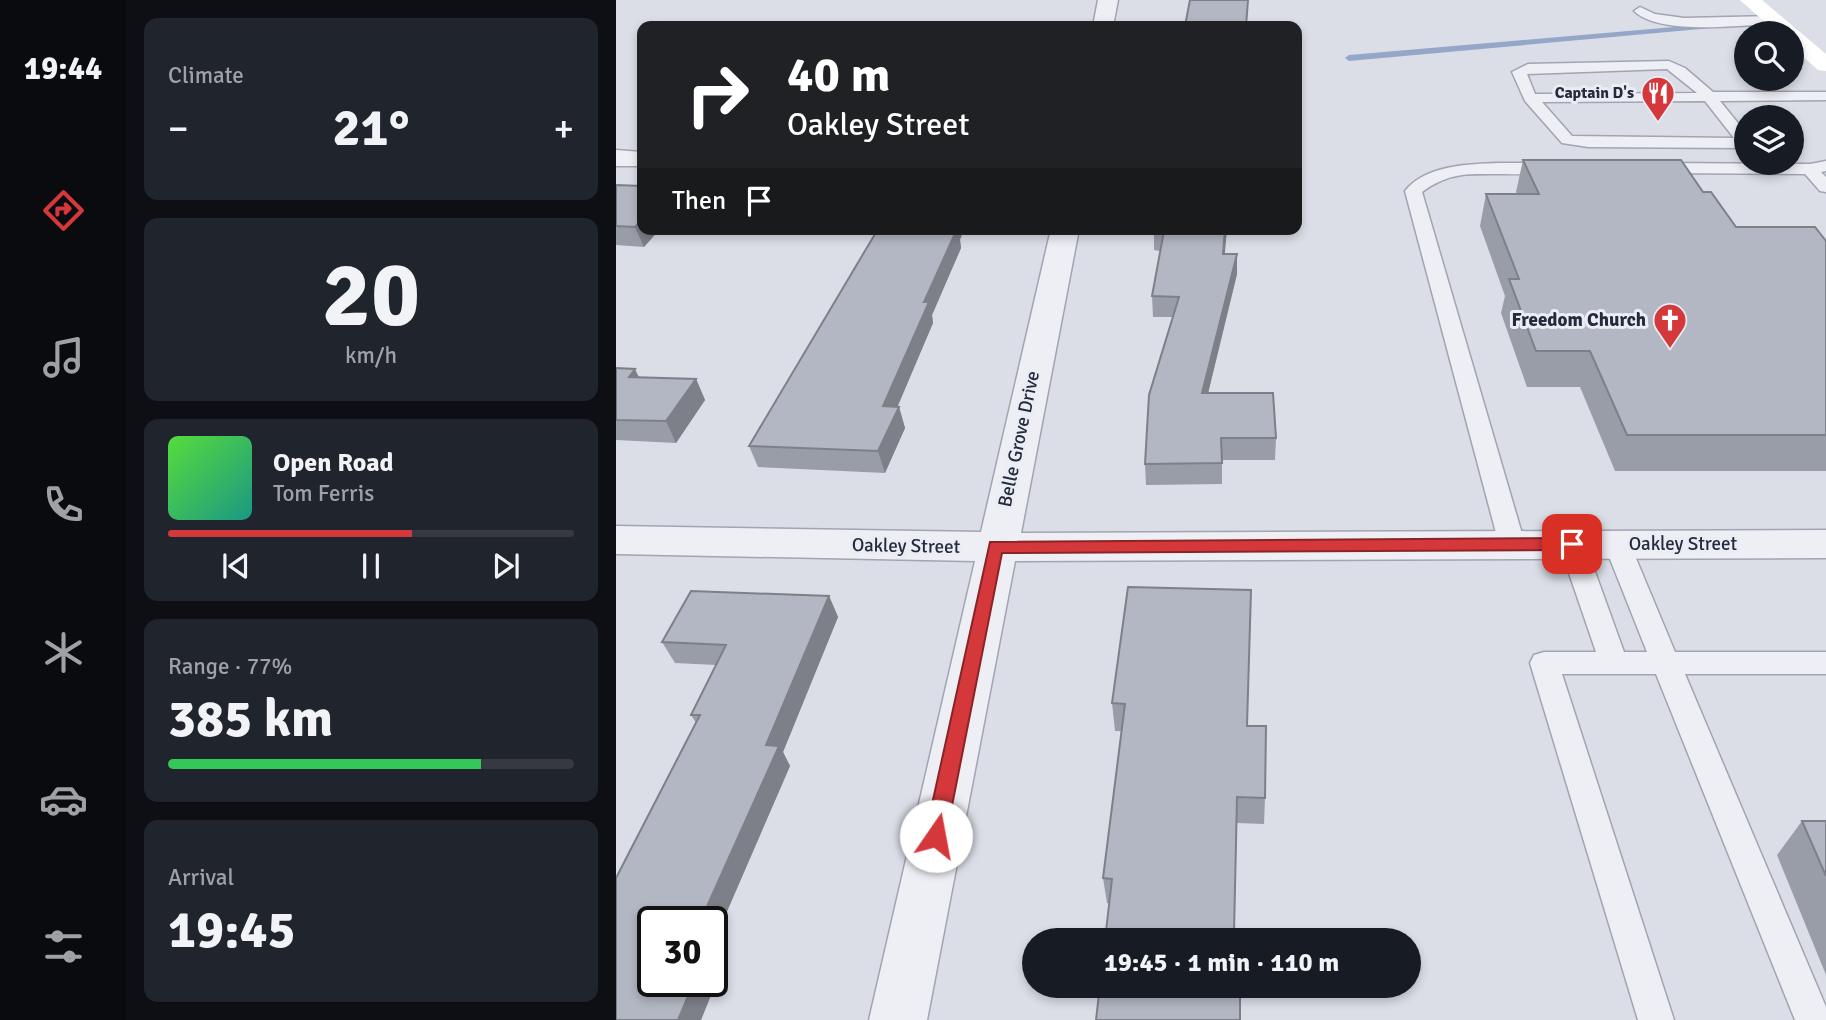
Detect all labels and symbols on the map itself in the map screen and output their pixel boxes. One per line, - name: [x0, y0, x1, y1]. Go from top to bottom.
- restaurant icon: Captain D's: [1639, 74, 1677, 123]
- place label: Captain D's: [1555, 83, 1634, 103]
- church icon: Freedom Church: [1651, 301, 1689, 350]
- place label: Freedom Church: [1512, 308, 1646, 332]
- street label: Belle Grove Drive: [993, 369, 1045, 509]
- pin: [1542, 514, 1602, 574]
- street label: Oakley Street: [1629, 532, 1738, 556]
- street label: Oakley Street: [852, 533, 961, 559]
- position arrow: [899, 799, 973, 873]
- speed limit sign: 30: [637, 906, 728, 997]

